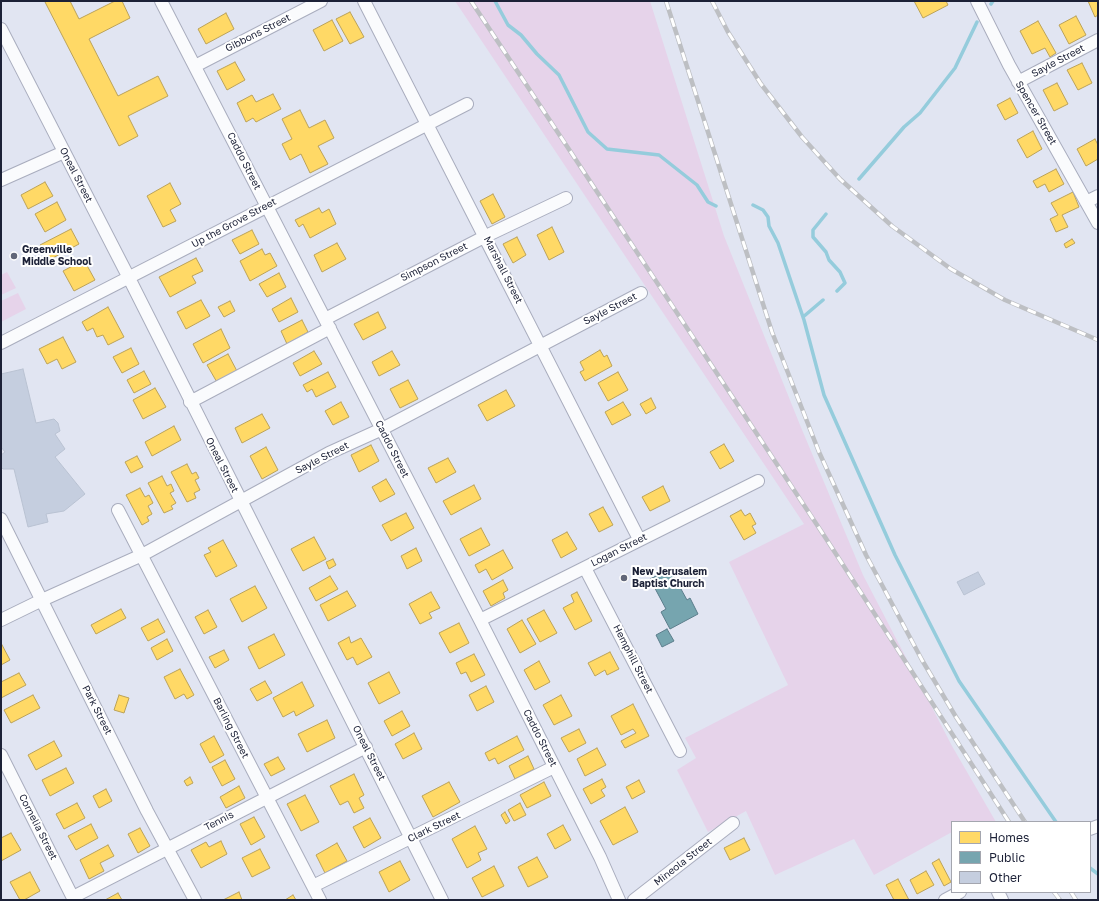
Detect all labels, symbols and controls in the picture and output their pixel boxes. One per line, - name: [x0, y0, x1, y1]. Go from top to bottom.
- street label: Gibbons Street: [223, 11, 293, 55]
- street label: Sayle Street: [1029, 42, 1087, 80]
- street label: Spencer Street: [1013, 79, 1059, 147]
- street label: Caddo Street: [224, 130, 264, 192]
- street label: Oneal Street: [57, 145, 95, 205]
- street label: Up the Grove Street: [190, 196, 278, 250]
- street label: Marshall Street: [481, 234, 525, 306]
- street label: Simpson Street: [398, 240, 470, 284]
- place label: Greenville Middle School: [22, 244, 91, 268]
- marker: Greenville Middle School: [9, 251, 19, 261]
- street label: Sayle Street: [581, 290, 639, 328]
- street label: Caddo Street: [372, 418, 412, 480]
- street label: Oneal Street: [203, 435, 241, 495]
- street label: Sayle Street: [293, 439, 351, 477]
- street label: Logan Street: [589, 531, 649, 569]
- place label: New Jerusalem Baptist Church: [632, 566, 707, 590]
- marker: New Jerusalem Baptist Church: [619, 573, 629, 583]
- street label: Hemphill Street: [610, 623, 656, 695]
- street label: Park Street: [79, 683, 115, 737]
- street label: Barling Street: [211, 696, 251, 760]
- street label: Caddo Street: [520, 707, 560, 769]
- street label: Oneal Street: [350, 723, 388, 783]
- street label: Cornelia Street: [16, 792, 60, 862]
- street label: Tennis: [202, 809, 236, 833]
- street label: Clark Street: [406, 809, 462, 845]
- legend: [951, 821, 1091, 893]
- text: Homes: [989, 830, 1029, 845]
- street label: Mineola Street: [652, 836, 714, 888]
- text: Public: [989, 850, 1025, 865]
- text: Other: [989, 870, 1022, 885]

